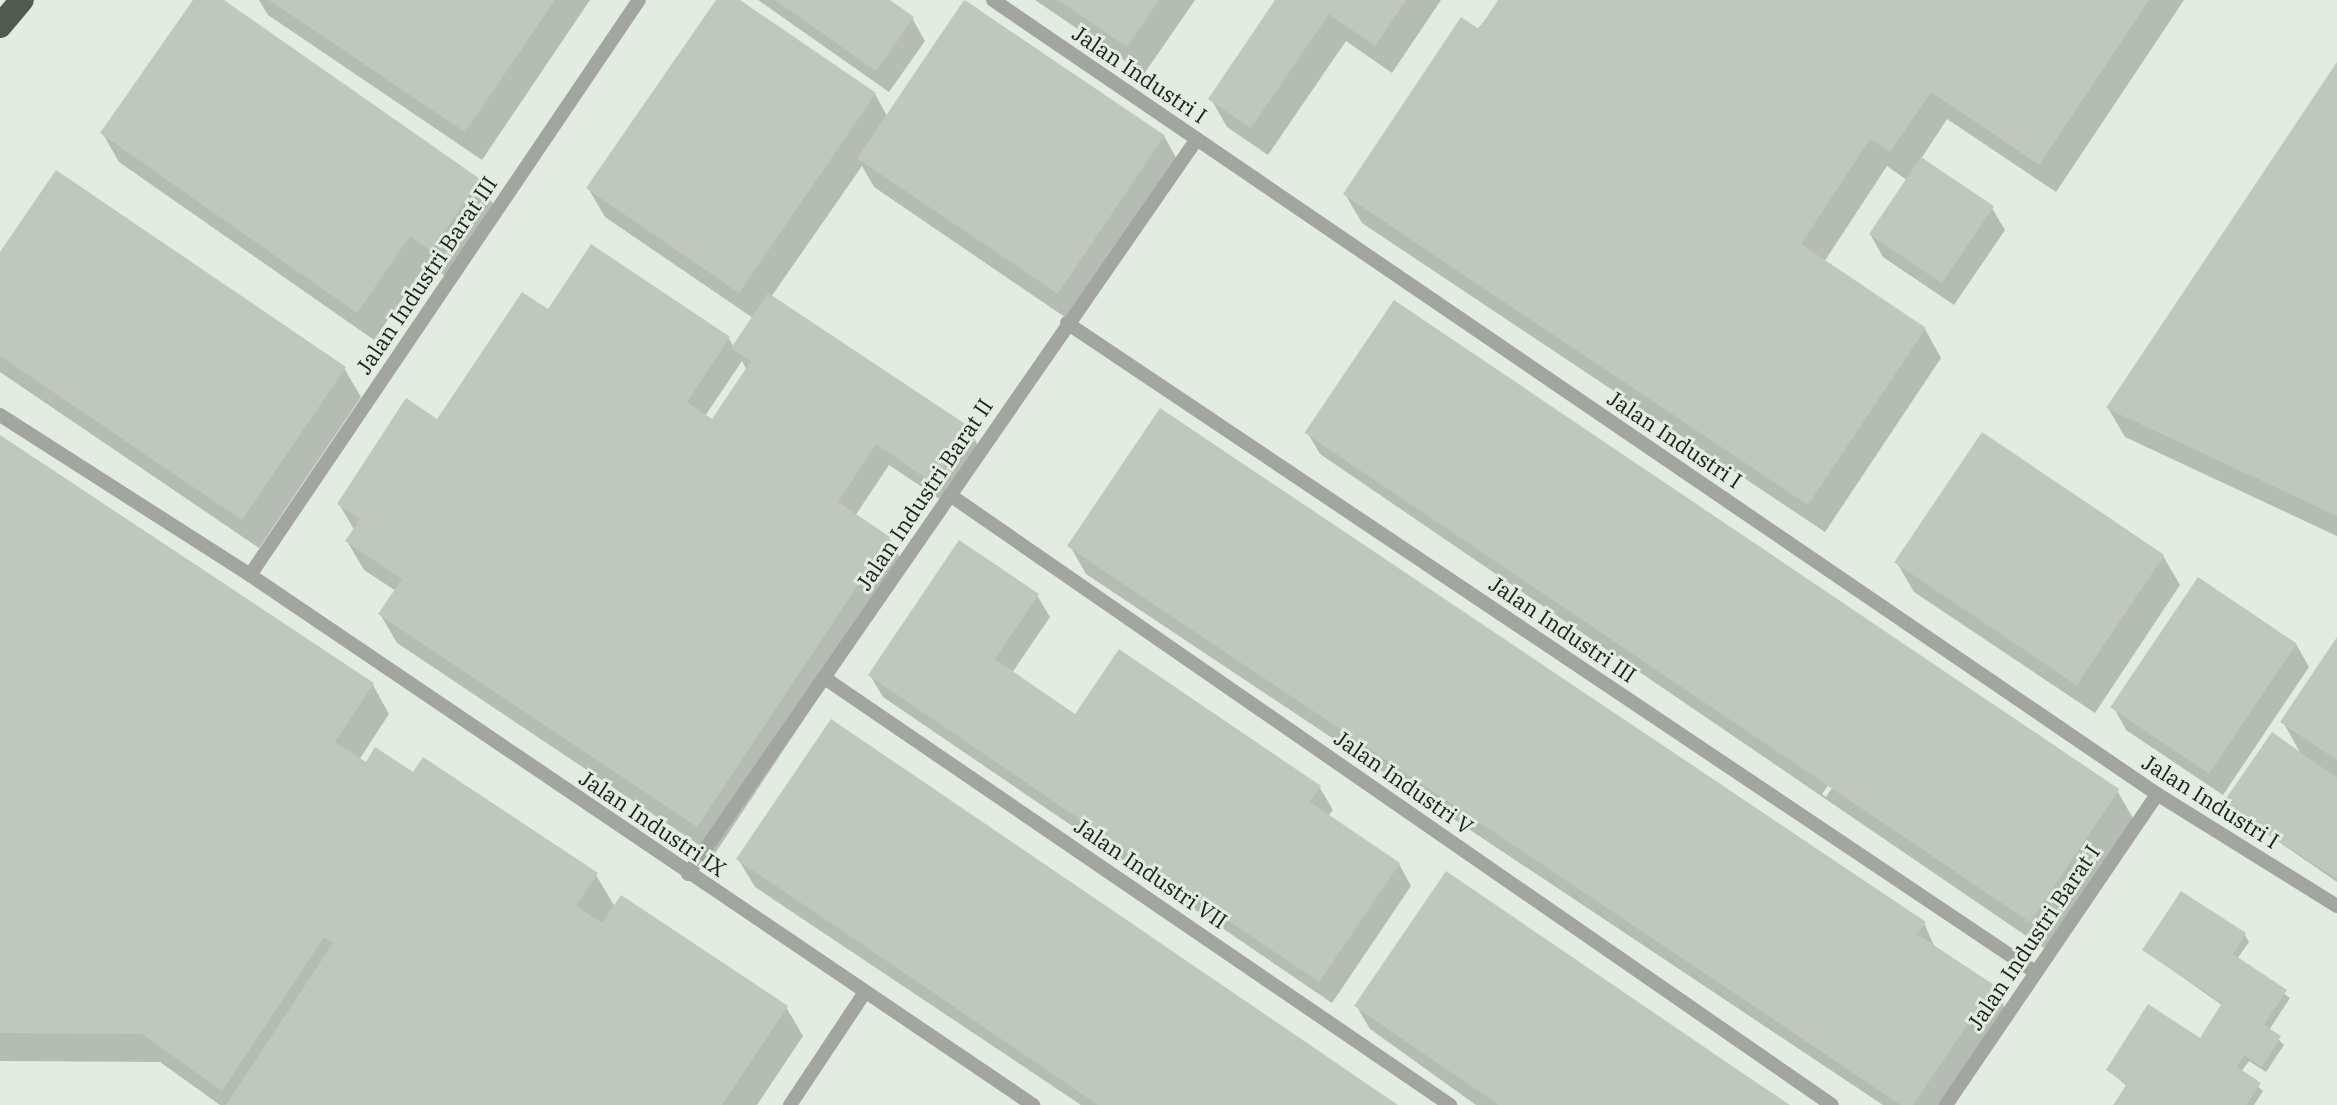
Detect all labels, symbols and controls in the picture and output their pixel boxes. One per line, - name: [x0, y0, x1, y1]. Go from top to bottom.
- street label: Jalan Industri I: [1068, 19, 1212, 129]
- street label: Jalan Industri Barat III: [350, 171, 502, 379]
- street label: Jalan Industri I: [1603, 384, 1747, 494]
- street label: Jalan Industri Barat II: [850, 393, 998, 595]
- street label: Jalan Industri III: [1485, 570, 1641, 688]
- street label: Jalan Industri V: [1330, 724, 1478, 840]
- street label: Jalan Industri I: [2138, 748, 2284, 854]
- street label: Jalan Industri IX: [575, 764, 731, 882]
- street label: Jalan Industri VII: [1070, 812, 1232, 934]
- street label: Jalan Industri Barat I: [1961, 840, 2105, 1034]

